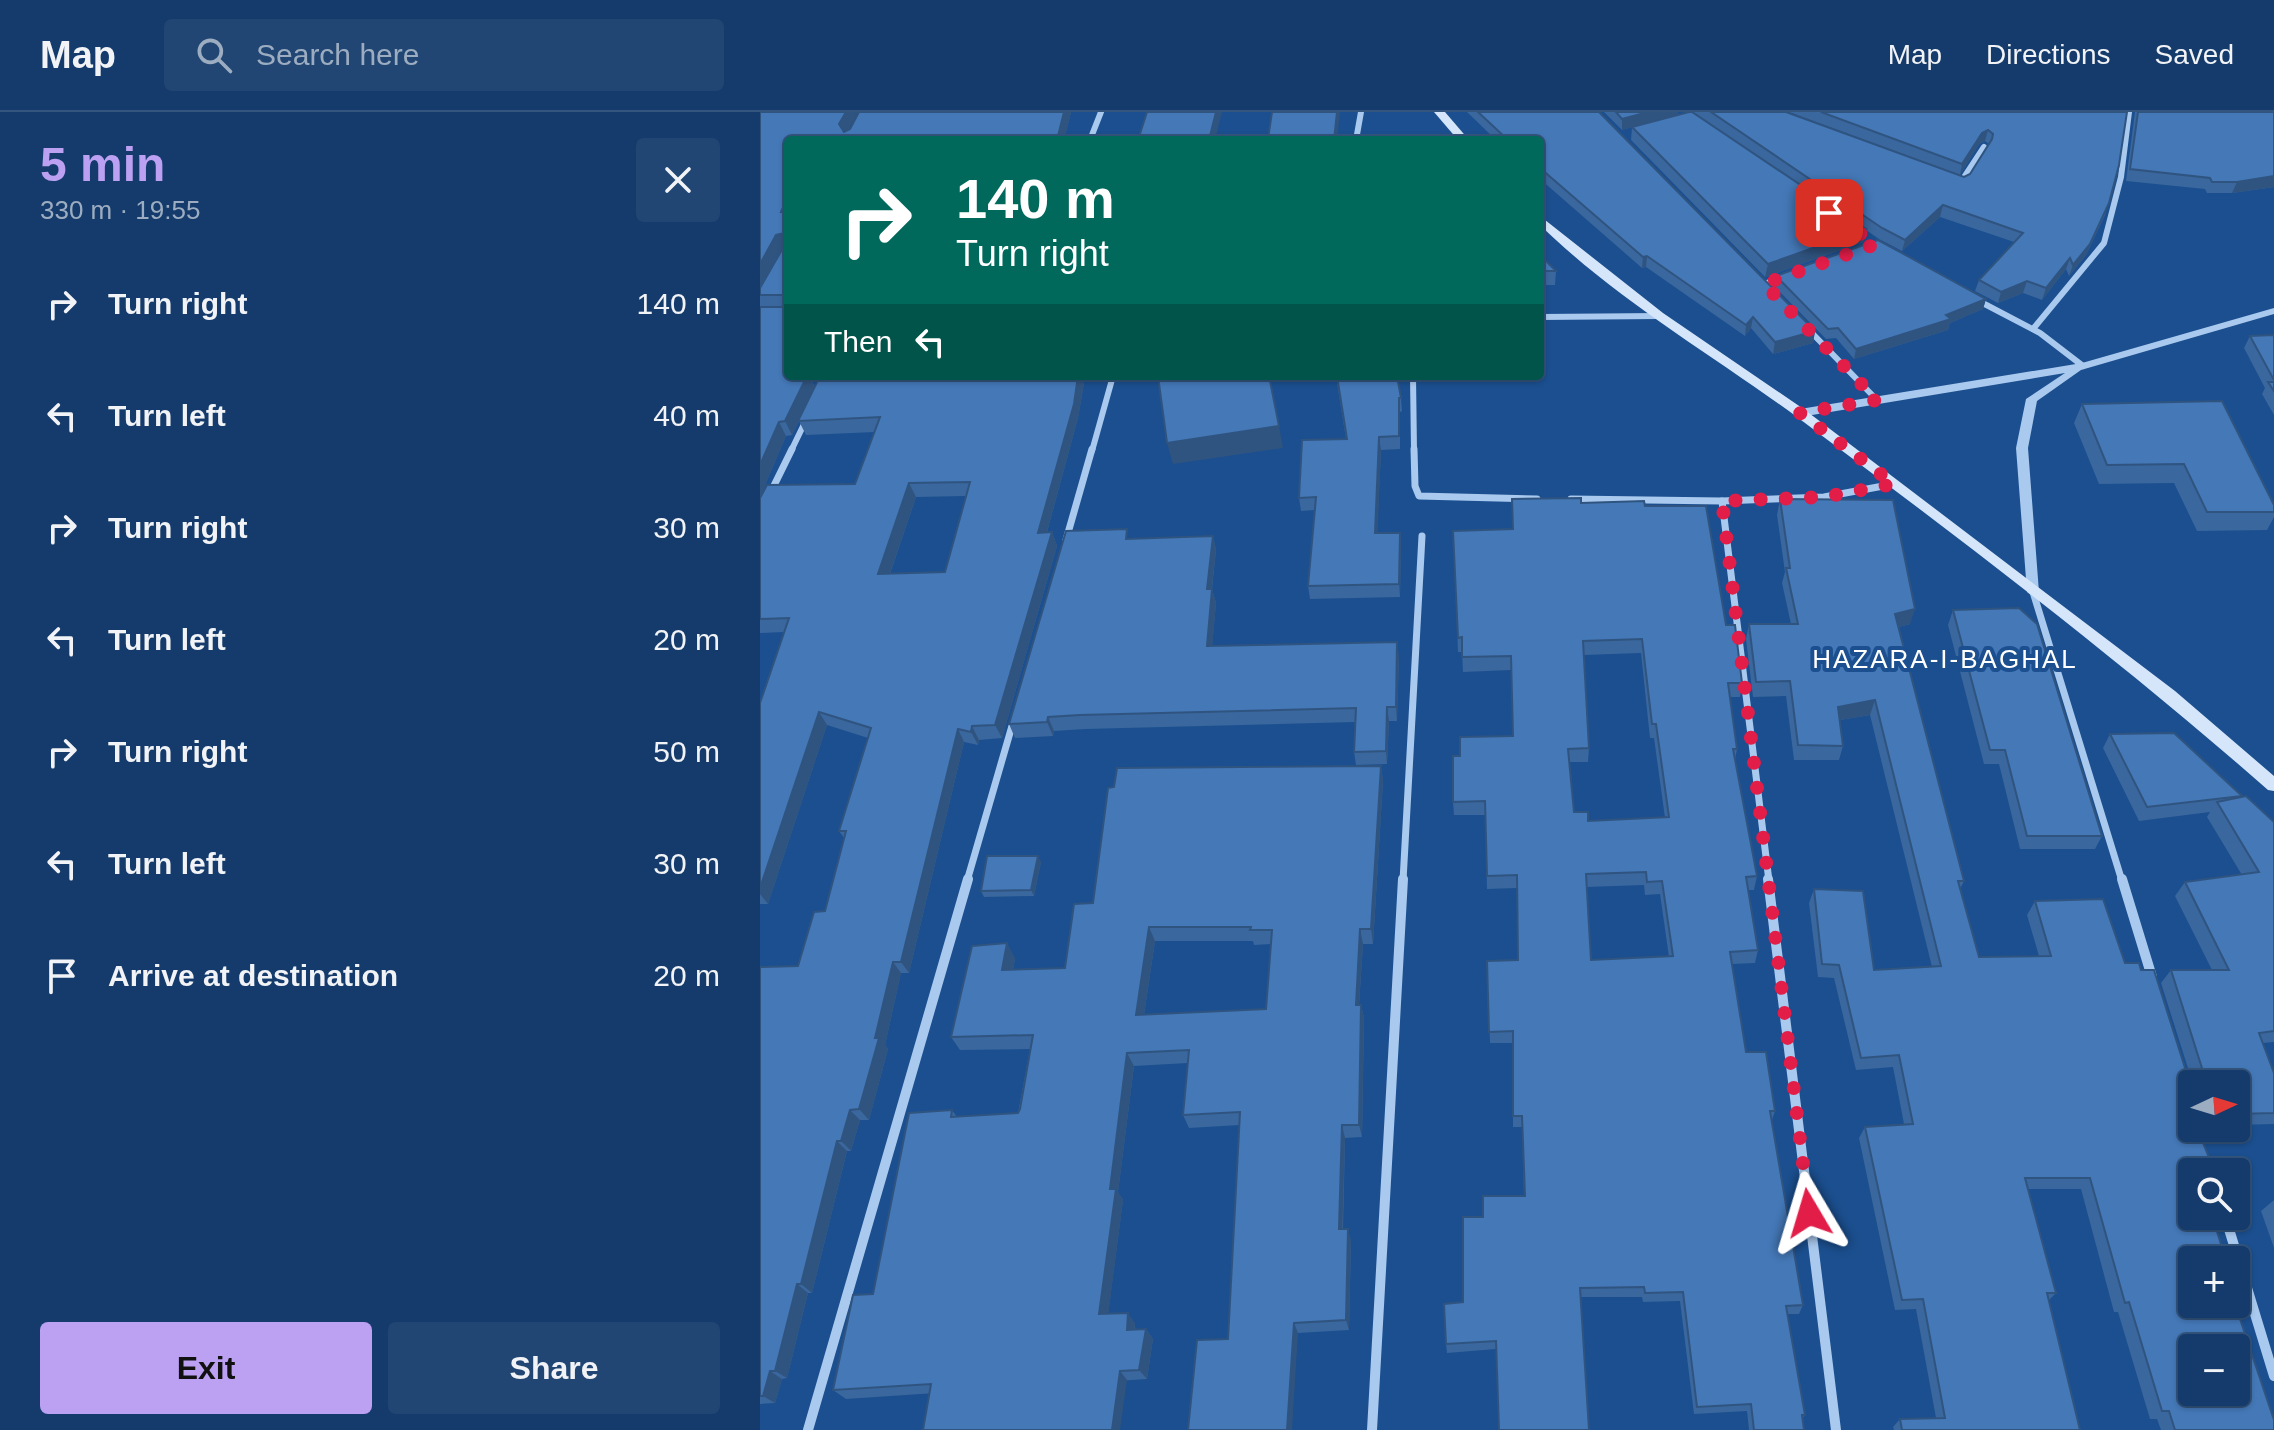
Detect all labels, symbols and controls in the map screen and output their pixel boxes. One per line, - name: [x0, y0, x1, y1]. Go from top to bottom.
- search box: [164, 19, 724, 91]
- icon: search: [192, 33, 236, 77]
- text: Map: [40, 34, 116, 76]
- text: Search here: [256, 38, 419, 71]
- text: Map: [1888, 39, 1942, 70]
- text: Directions: [1986, 39, 2111, 70]
- text: Saved: [2155, 39, 2234, 70]
- text: 5 min: [40, 138, 165, 191]
- button: close: [636, 138, 720, 222]
- text: 140 m: [956, 167, 1115, 230]
- icon: right: [824, 168, 928, 272]
- pin: [1795, 179, 1863, 247]
- icon: arrive: [1807, 191, 1851, 235]
- text: 330 m · 19:55: [40, 195, 200, 225]
- text: Turn right: [956, 233, 1109, 274]
- icon: right: [40, 282, 84, 326]
- text: Turn right: [108, 287, 247, 320]
- text: 140 m: [637, 287, 720, 320]
- icon: left: [908, 320, 952, 364]
- text: Then: [824, 325, 892, 358]
- icon: left: [40, 394, 84, 438]
- text: Turn left: [108, 399, 226, 432]
- text: 40 m: [653, 399, 720, 432]
- icon: right: [40, 506, 84, 550]
- text: Turn right: [108, 511, 247, 544]
- text: 30 m: [653, 511, 720, 544]
- icon: left: [40, 618, 84, 662]
- text: Turn left: [108, 623, 226, 656]
- text: 20 m: [653, 623, 720, 656]
- district label: HAZARA-I-BAGHAL: [1812, 644, 2078, 674]
- icon: right: [40, 730, 84, 774]
- text: Turn right: [108, 735, 247, 768]
- text: 50 m: [653, 735, 720, 768]
- icon: left: [40, 842, 84, 886]
- text: Turn left: [108, 847, 226, 880]
- text: 30 m: [653, 847, 720, 880]
- icon: arrive: [40, 954, 84, 998]
- text: Arrive at destination: [108, 959, 398, 992]
- text: 20 m: [653, 959, 720, 992]
- north arrow: [2178, 1070, 2250, 1142]
- map controls: [2178, 1070, 2250, 1406]
- button: search: [2178, 1158, 2250, 1230]
- position arrow: [1767, 1171, 1851, 1255]
- button: +: [2178, 1246, 2250, 1318]
- button: Exit: [40, 1322, 372, 1414]
- button: Share: [388, 1322, 720, 1414]
- button: −: [2178, 1334, 2250, 1406]

